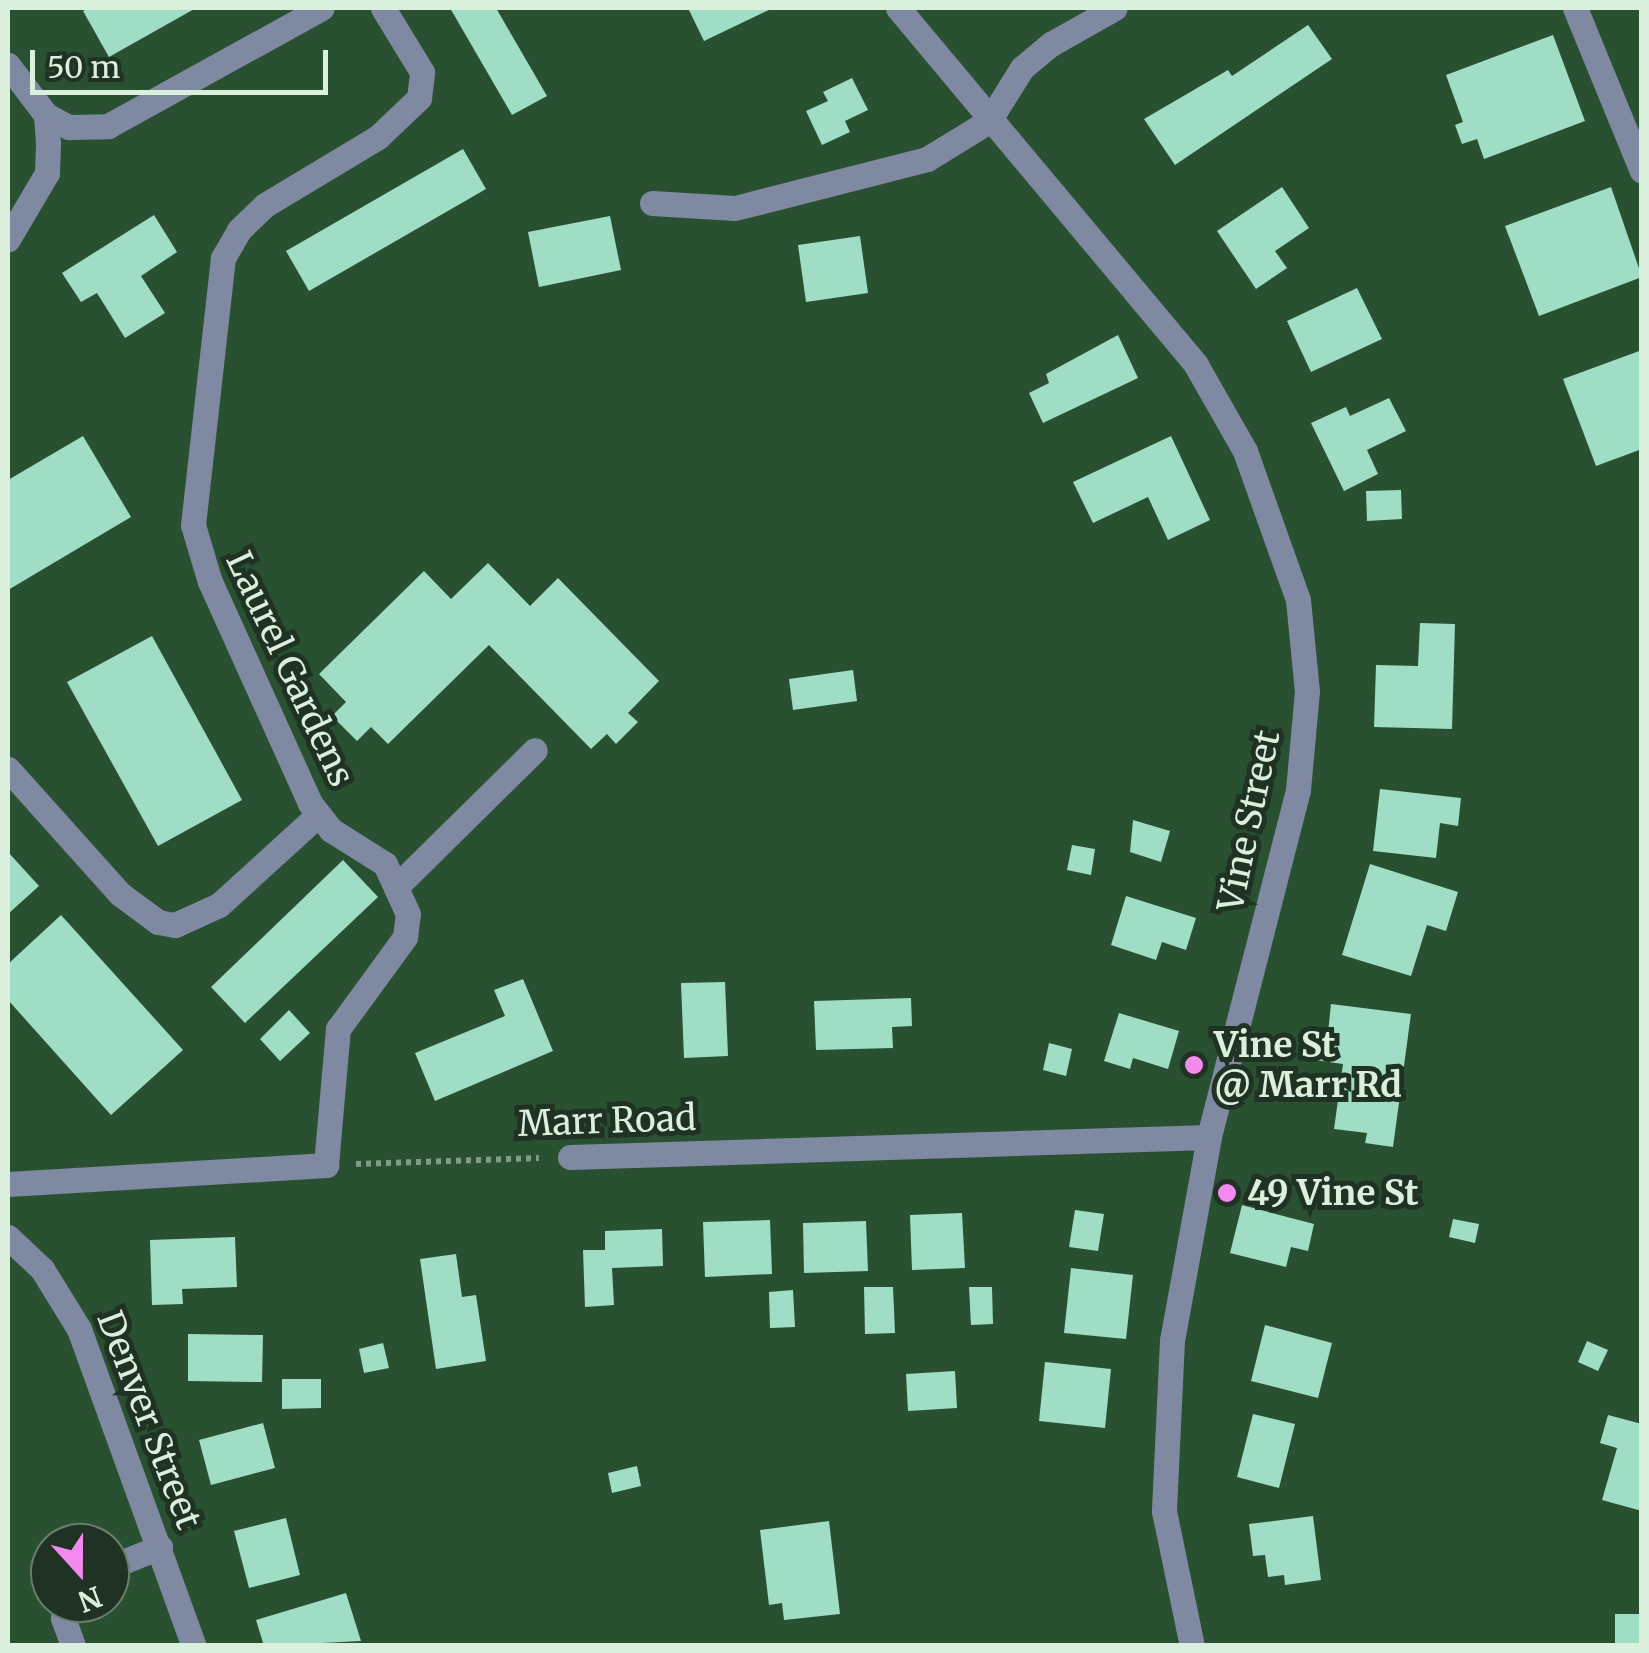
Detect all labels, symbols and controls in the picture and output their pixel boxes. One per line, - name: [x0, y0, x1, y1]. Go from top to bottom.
- scale bar: [35, 30, 332, 92]
- text: 50 m: [47, 48, 120, 86]
- street label: Laurel Gardens: [217, 545, 363, 793]
- street label: Vine Street: [1209, 727, 1289, 915]
- place label: Vine St @ Marr Rd: [1214, 1024, 1402, 1106]
- marker: Vine St @ Marr Rd: [1183, 1054, 1205, 1076]
- street label: Marr Road: [517, 1097, 697, 1145]
- place label: 49 Vine St: [1247, 1172, 1419, 1214]
- marker: 49 Vine St: [1216, 1182, 1238, 1204]
- street label: Denver Street: [88, 1305, 210, 1535]
- north arrow: [30, 1523, 130, 1623]
- text: N: [73, 1578, 107, 1620]

